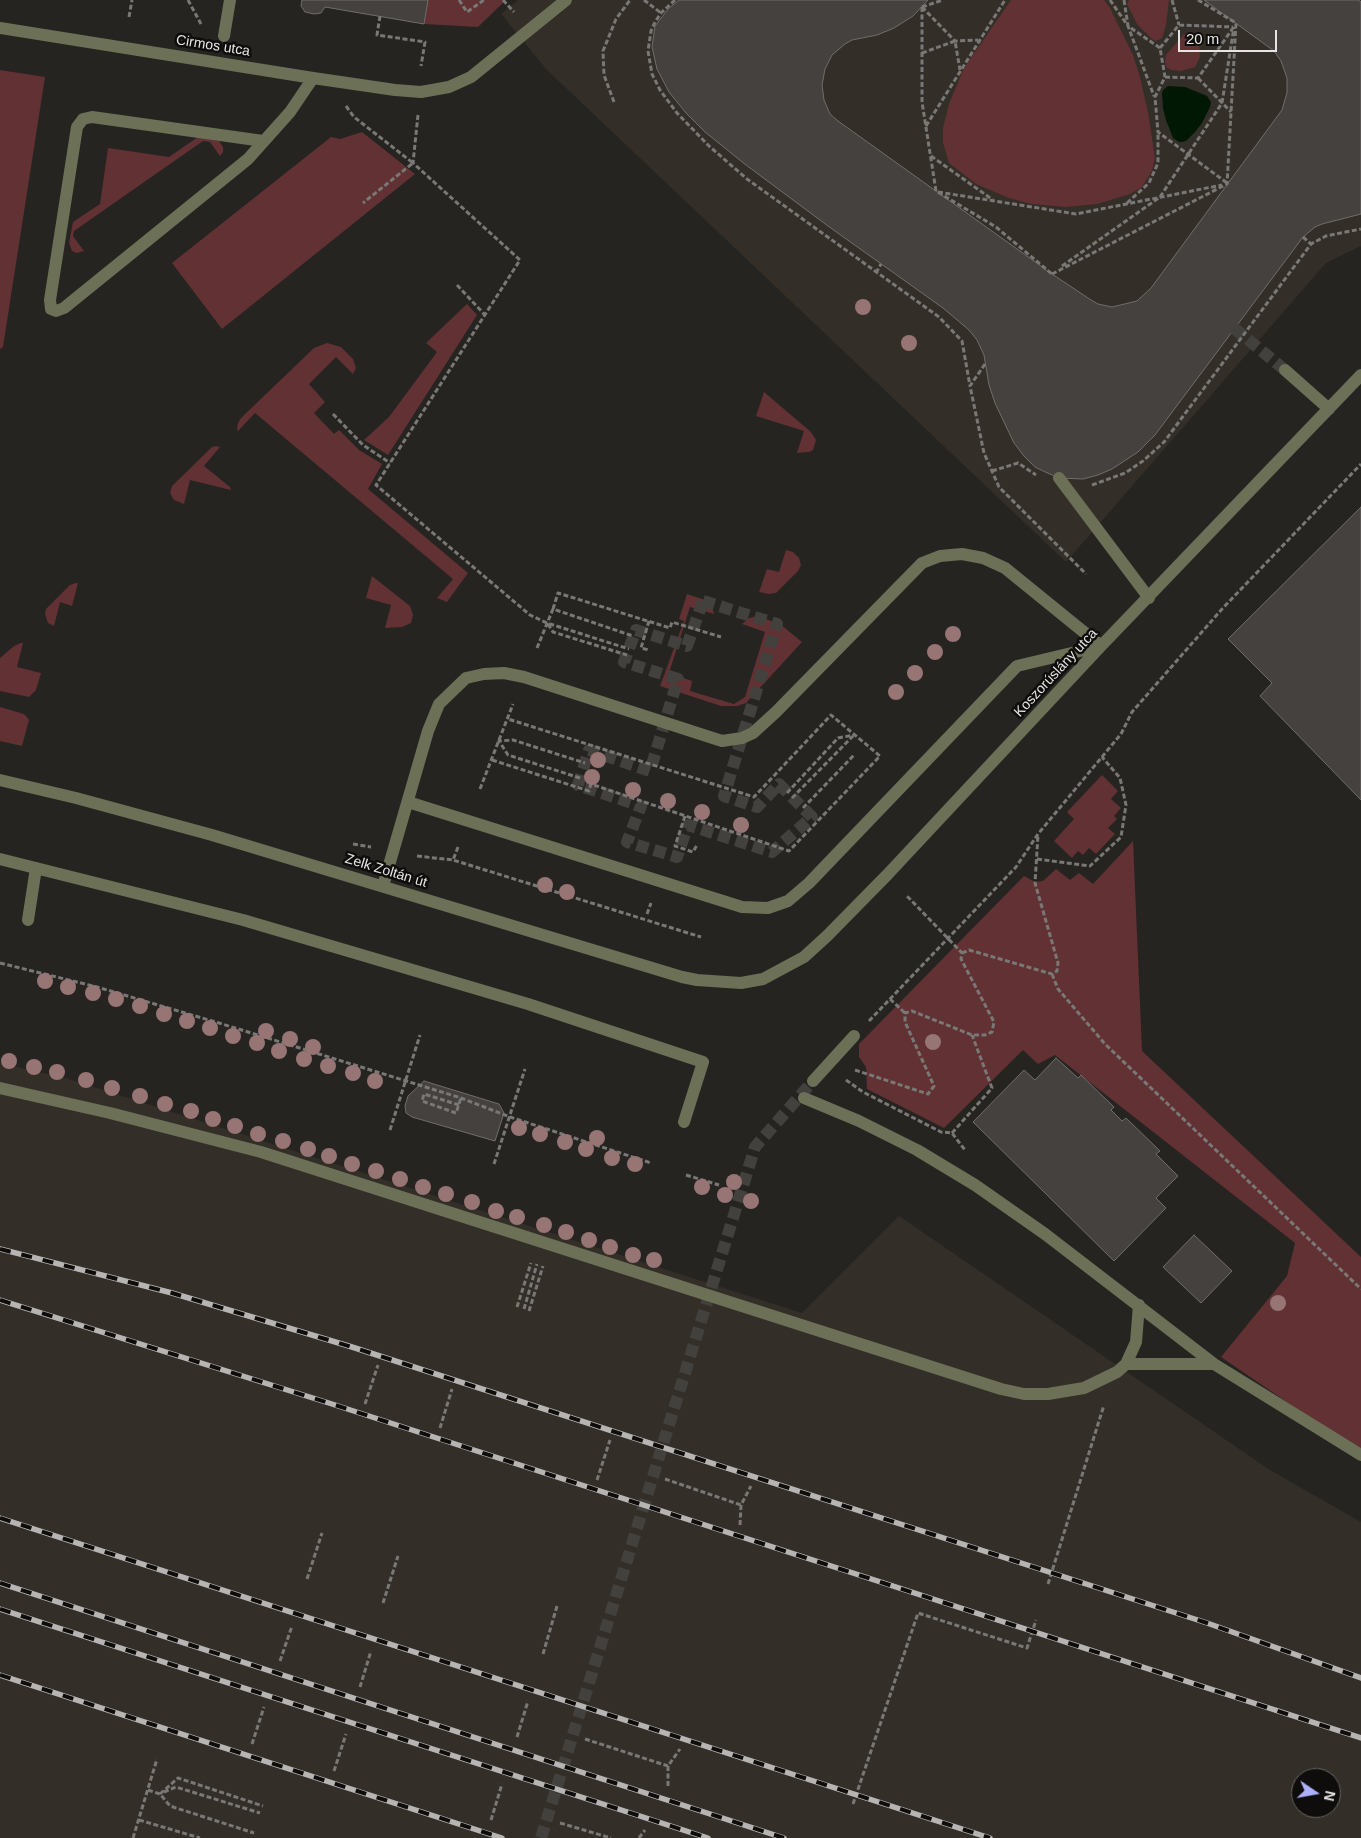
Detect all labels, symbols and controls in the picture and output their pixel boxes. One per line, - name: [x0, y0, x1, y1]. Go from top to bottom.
- scale bar: [1181, 20, 1280, 52]
- text: 20 m: [1186, 30, 1219, 47]
- street label: Cirmos utca: [175, 32, 251, 60]
- street label: Koszorúslány utca: [1011, 625, 1101, 721]
- street label: Zelk Zoltán út: [343, 851, 429, 891]
- north arrow: [1291, 1768, 1341, 1818]
- text: N: [1321, 1789, 1339, 1803]

